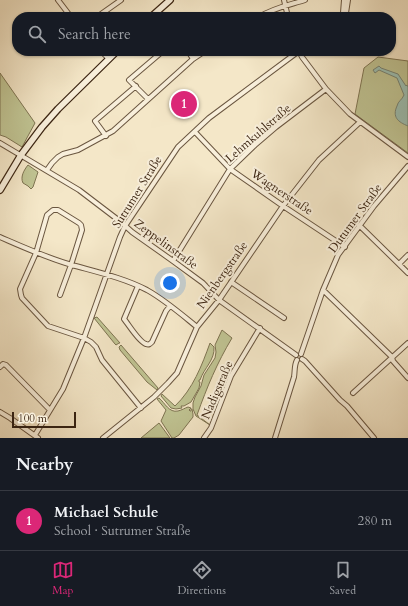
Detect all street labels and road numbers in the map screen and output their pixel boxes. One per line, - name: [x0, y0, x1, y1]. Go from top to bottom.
- street label: Lehmkuhlstraße: [222, 100, 294, 166]
- street label: Sutrumer Straße: [108, 153, 166, 231]
- street label: Wagnerstraße: [247, 165, 316, 219]
- street label: Dutumer Straße: [324, 180, 386, 256]
- street label: Zeppelinstraße: [131, 215, 201, 273]
- street label: Nienbergstraße: [193, 238, 251, 312]
- street label: Nadigstraße: [198, 358, 236, 422]

